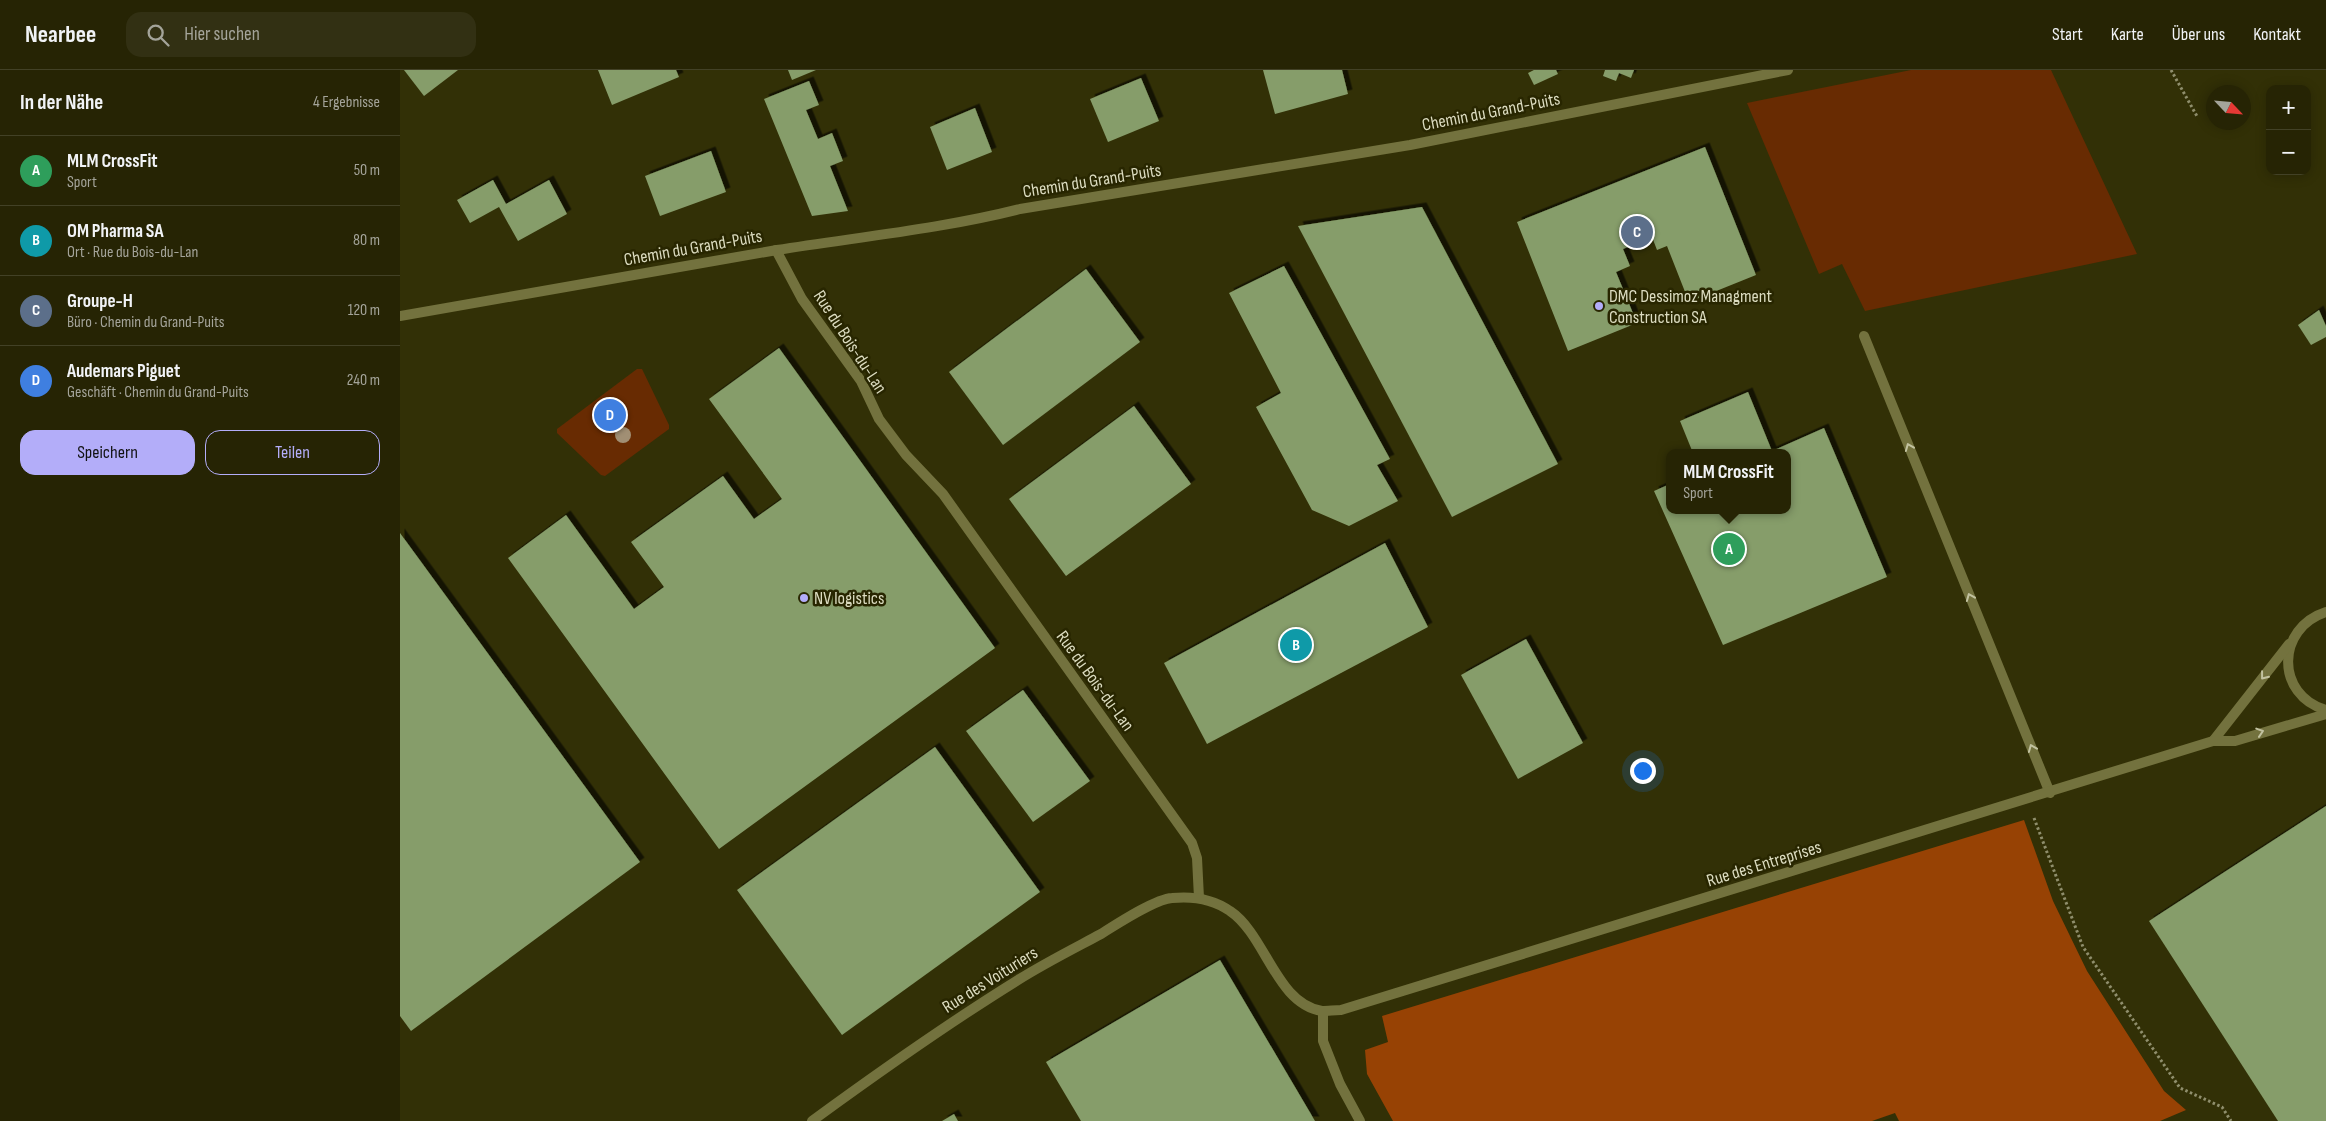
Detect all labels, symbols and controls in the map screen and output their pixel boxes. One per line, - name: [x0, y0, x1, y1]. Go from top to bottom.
- search box: [126, 12, 476, 57]
- text: Nearbee: [25, 20, 96, 49]
- icon: search: [144, 21, 172, 49]
- text: Hier suchen: [184, 23, 260, 46]
- text: Start: [2052, 24, 2083, 45]
- text: Karte: [2111, 24, 2144, 45]
- text: Über uns: [2172, 24, 2225, 45]
- text: Kontakt: [2253, 24, 2301, 45]
- north arrow: [2206, 85, 2251, 130]
- map controls: [2266, 85, 2311, 175]
- button: +: [2266, 85, 2311, 130]
- street label: Chemin du Grand-Puits: [1420, 88, 1562, 136]
- text: In der Nähe: [20, 90, 103, 115]
- text: 4 Ergebnisse: [313, 93, 380, 112]
- button: −: [2266, 130, 2311, 175]
- text: MLM CrossFit: [67, 150, 158, 173]
- street label: Chemin du Grand-Puits: [1021, 160, 1163, 202]
- text: A: [32, 161, 40, 180]
- text: 50 m: [354, 161, 380, 180]
- text: Sport: [67, 173, 97, 192]
- pin: C: [1621, 213, 1653, 251]
- text: OM Pharma SA: [67, 220, 163, 243]
- street label: Chemin du Grand-Puits: [622, 226, 764, 270]
- text: B: [32, 231, 40, 250]
- text: 80 m: [353, 231, 380, 250]
- text: Ort · Rue du Bois-du-Lan: [67, 243, 198, 262]
- place label: DMC Dessimoz Managment Construction SA: [1609, 286, 1773, 328]
- street label: Rue du Bois-du-Lan: [809, 287, 891, 397]
- text: Groupe-H: [67, 290, 133, 313]
- marker: DMC Dessimoz Managment Construction SA: [1593, 300, 1605, 312]
- text: C: [32, 301, 40, 320]
- text: 120 m: [348, 301, 380, 320]
- text: Büro · Chemin du Grand-Puits: [67, 313, 225, 332]
- text: Audemars Piguet: [67, 360, 180, 383]
- text: D: [32, 371, 40, 390]
- text: 240 m: [347, 371, 380, 390]
- text: Geschäft · Chemin du Grand-Puits: [67, 383, 249, 402]
- pin: D: [594, 396, 626, 434]
- button: Speichern: [20, 430, 195, 475]
- button: Teilen: [205, 430, 380, 475]
- one-way arrow: [1905, 443, 1915, 451]
- popup: [1666, 449, 1791, 514]
- text: MLM CrossFit: [1683, 461, 1774, 484]
- text: Sport: [1683, 484, 1713, 503]
- pin: A: [1713, 530, 1745, 568]
- place label: NV logistics: [814, 588, 884, 609]
- marker: NV logistics: [798, 592, 810, 604]
- one-way arrow: [1966, 593, 1977, 602]
- pin: B: [1280, 626, 1312, 664]
- street label: Rue du Bois-du-Lan: [1052, 627, 1138, 735]
- one-way arrow: [2261, 670, 2269, 679]
- one-way arrow: [2255, 728, 2264, 738]
- one-way arrow: [2027, 744, 2037, 752]
- your location: [1630, 758, 1656, 784]
- street label: Rue des Entreprises: [1704, 837, 1824, 891]
- street label: Rue des Voituriers: [938, 942, 1042, 1018]

